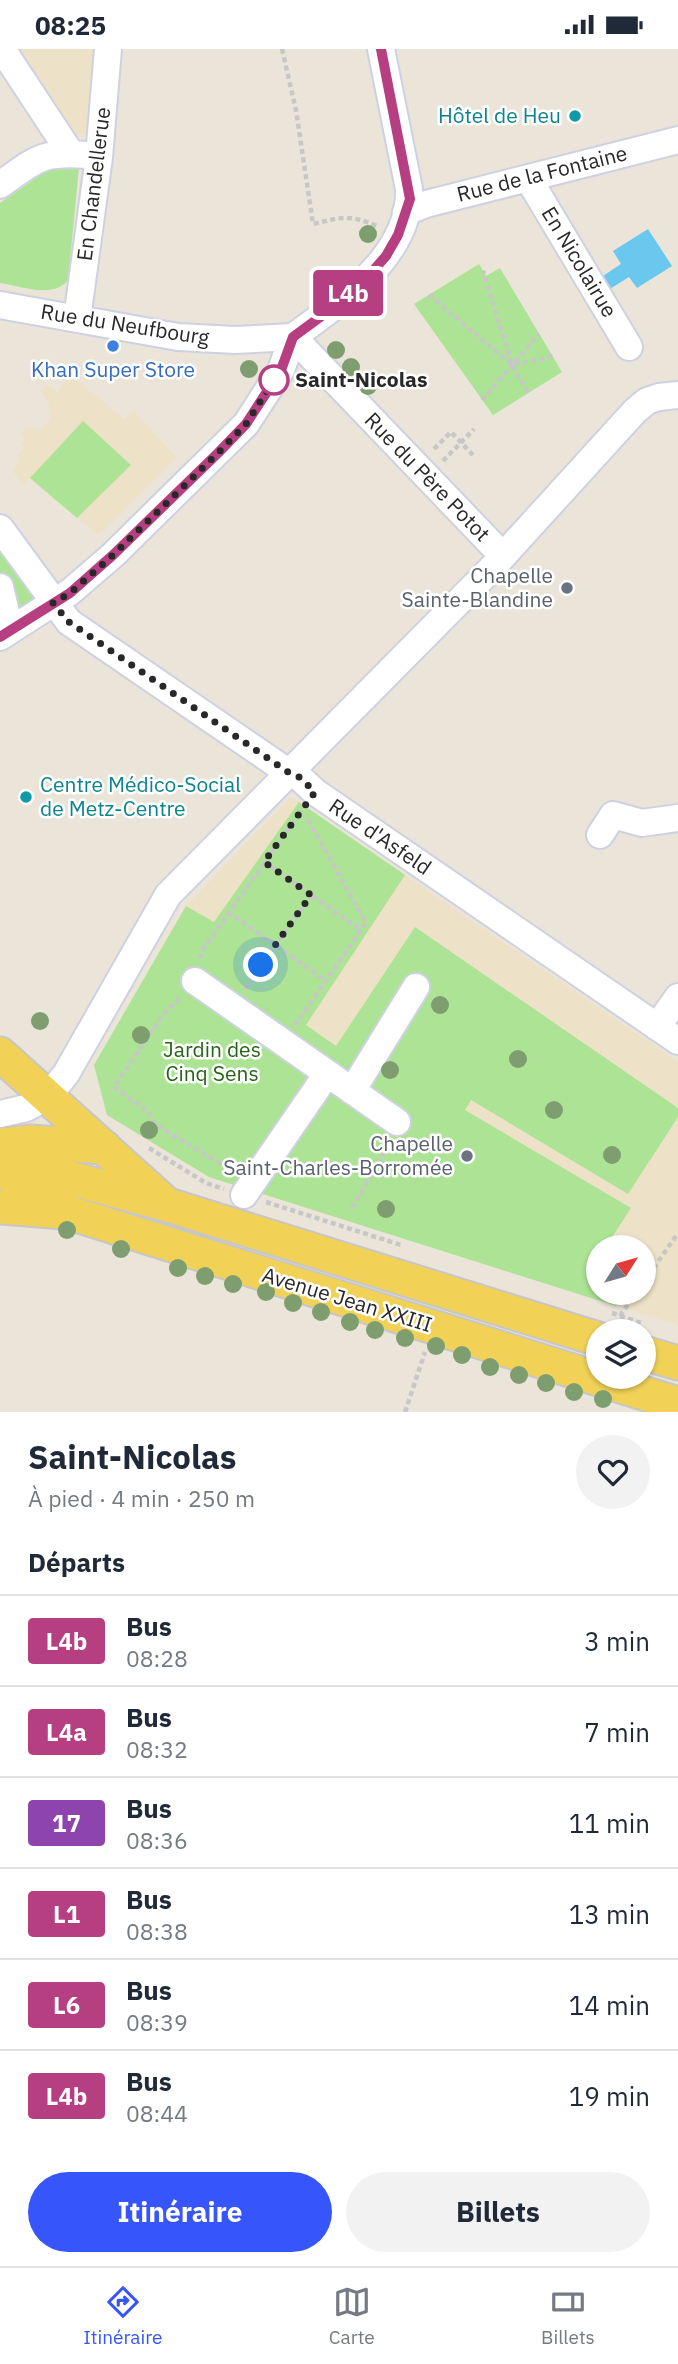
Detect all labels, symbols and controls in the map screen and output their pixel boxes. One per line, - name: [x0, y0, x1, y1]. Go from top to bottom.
- text: 08:25: [35, 8, 106, 42]
- place label: Hôtel de Heu: [438, 101, 561, 129]
- street label: En Chandellerue: [70, 105, 116, 262]
- marker: Hôtel de Heu: [567, 108, 583, 124]
- street label: Rue de la Fontaine: [454, 138, 630, 208]
- street label: En Nicolairue: [536, 201, 624, 322]
- line badge: L4b: [308, 270, 388, 316]
- text: L4b: [327, 277, 369, 309]
- street label: Rue du Neufbourg: [39, 297, 211, 351]
- marker: Khan Super Store: [105, 338, 121, 354]
- place label: Khan Super Store: [31, 355, 195, 383]
- marker: Saint-Nicolas: [259, 365, 289, 395]
- place label: Saint-Nicolas: [295, 365, 428, 393]
- street label: Rue du Père Potot: [359, 406, 497, 547]
- place label: Chapelle Sainte-Blandine: [402, 561, 553, 613]
- marker: Chapelle Sainte-Blandine: [559, 580, 575, 596]
- place label: Centre Médico-Social de Metz-Centre: [40, 770, 241, 822]
- marker: Centre Médico-Social de Metz-Centre: [18, 789, 34, 805]
- street label: Rue d'Asfeld: [324, 792, 437, 881]
- your location: [243, 947, 278, 982]
- park label: Jardin des Cinq Sens: [163, 1035, 261, 1087]
- place label: Chapelle Saint-Charles-Borromée: [223, 1129, 453, 1181]
- marker: Chapelle Saint-Charles-Borromée: [459, 1148, 475, 1164]
- north arrow: [586, 1235, 656, 1305]
- map controls: [586, 1235, 656, 1389]
- street label: Avenue Jean XXIII: [259, 1260, 436, 1338]
- button: layers: [586, 1319, 656, 1389]
- text: Saint-Nicolas: [28, 1435, 236, 1478]
- button: heart: [576, 1435, 650, 1509]
- text: À pied · 4 min · 250 m: [28, 1483, 255, 1513]
- text: Départs: [28, 1545, 125, 1579]
- text: Bus: [126, 1609, 172, 1643]
- text: 3 min: [584, 1624, 650, 1658]
- text: L4b: [46, 1625, 87, 1657]
- text: 08:28: [126, 1643, 188, 1673]
- text: Bus: [126, 1700, 172, 1734]
- text: 7 min: [584, 1715, 650, 1749]
- text: L4a: [46, 1716, 87, 1748]
- text: 08:32: [126, 1734, 188, 1764]
- text: Bus: [126, 1791, 172, 1825]
- text: 11 min: [569, 1806, 650, 1840]
- text: 17: [52, 1807, 81, 1839]
- text: 08:36: [126, 1825, 188, 1855]
- text: Bus: [126, 1882, 172, 1916]
- text: 13 min: [569, 1897, 650, 1931]
- text: L1: [53, 1898, 80, 1930]
- text: 08:38: [126, 1916, 188, 1946]
- text: Bus: [126, 1973, 172, 2007]
- text: 14 min: [569, 1988, 650, 2022]
- text: L6: [53, 1989, 80, 2021]
- text: 08:39: [126, 2007, 188, 2037]
- text: Bus: [126, 2064, 172, 2098]
- text: 19 min: [569, 2079, 650, 2113]
- text: L4b: [46, 2080, 87, 2112]
- text: 08:44: [126, 2098, 188, 2128]
- button: Itinéraire: [28, 2172, 332, 2252]
- button: Billets: [346, 2172, 650, 2252]
- tab: Itinéraire: [83, 2283, 163, 2349]
- tab: Carte: [329, 2283, 375, 2349]
- tab: Billets: [541, 2283, 595, 2349]

